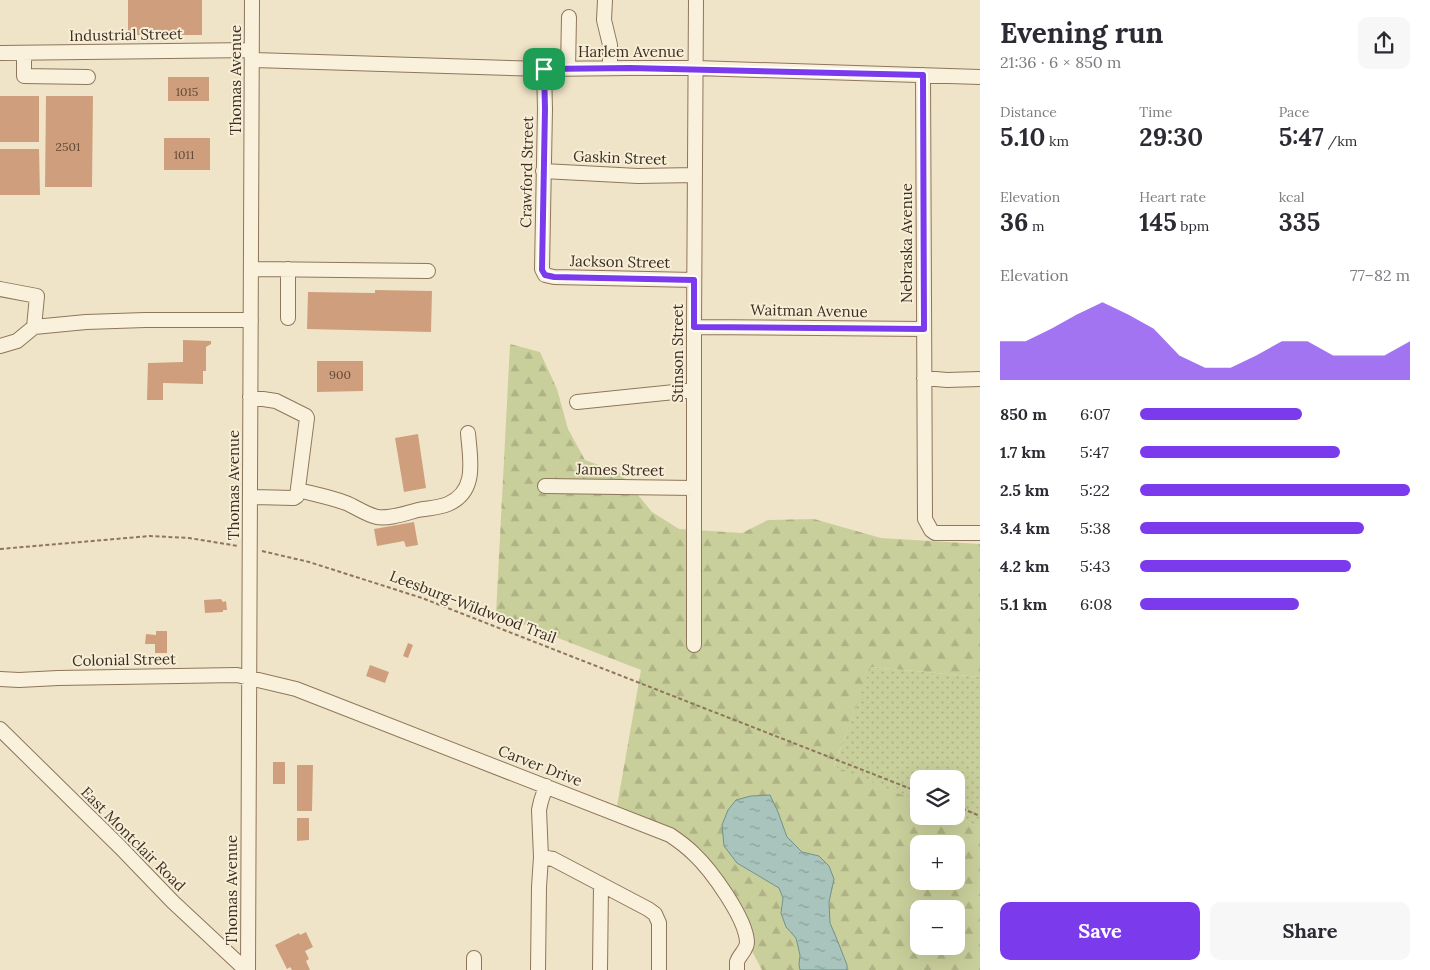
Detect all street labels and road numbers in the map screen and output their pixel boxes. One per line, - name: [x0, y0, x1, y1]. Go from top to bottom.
- street label: Industrial Street: [69, 24, 183, 45]
- street label: Thomas Avenue: [226, 25, 245, 135]
- street label: Harlem Avenue: [578, 42, 684, 61]
- street label: Crawford Street: [516, 116, 537, 228]
- street label: Gaskin Street: [573, 146, 667, 169]
- street label: Nebraska Avenue: [897, 183, 916, 303]
- street label: Jackson Street: [569, 251, 671, 272]
- street label: Waitman Avenue: [750, 300, 868, 321]
- street label: Stinson Street: [668, 303, 687, 402]
- street label: Thomas Avenue: [224, 430, 243, 540]
- street label: James Street: [575, 459, 664, 480]
- street label: Leesburg-Wildwood Trail: [387, 566, 559, 647]
- street label: Colonial Street: [72, 649, 176, 670]
- street label: Carver Drive: [496, 741, 585, 790]
- street label: East Montclair Road: [77, 782, 190, 895]
- street label: Thomas Avenue: [222, 835, 241, 945]

